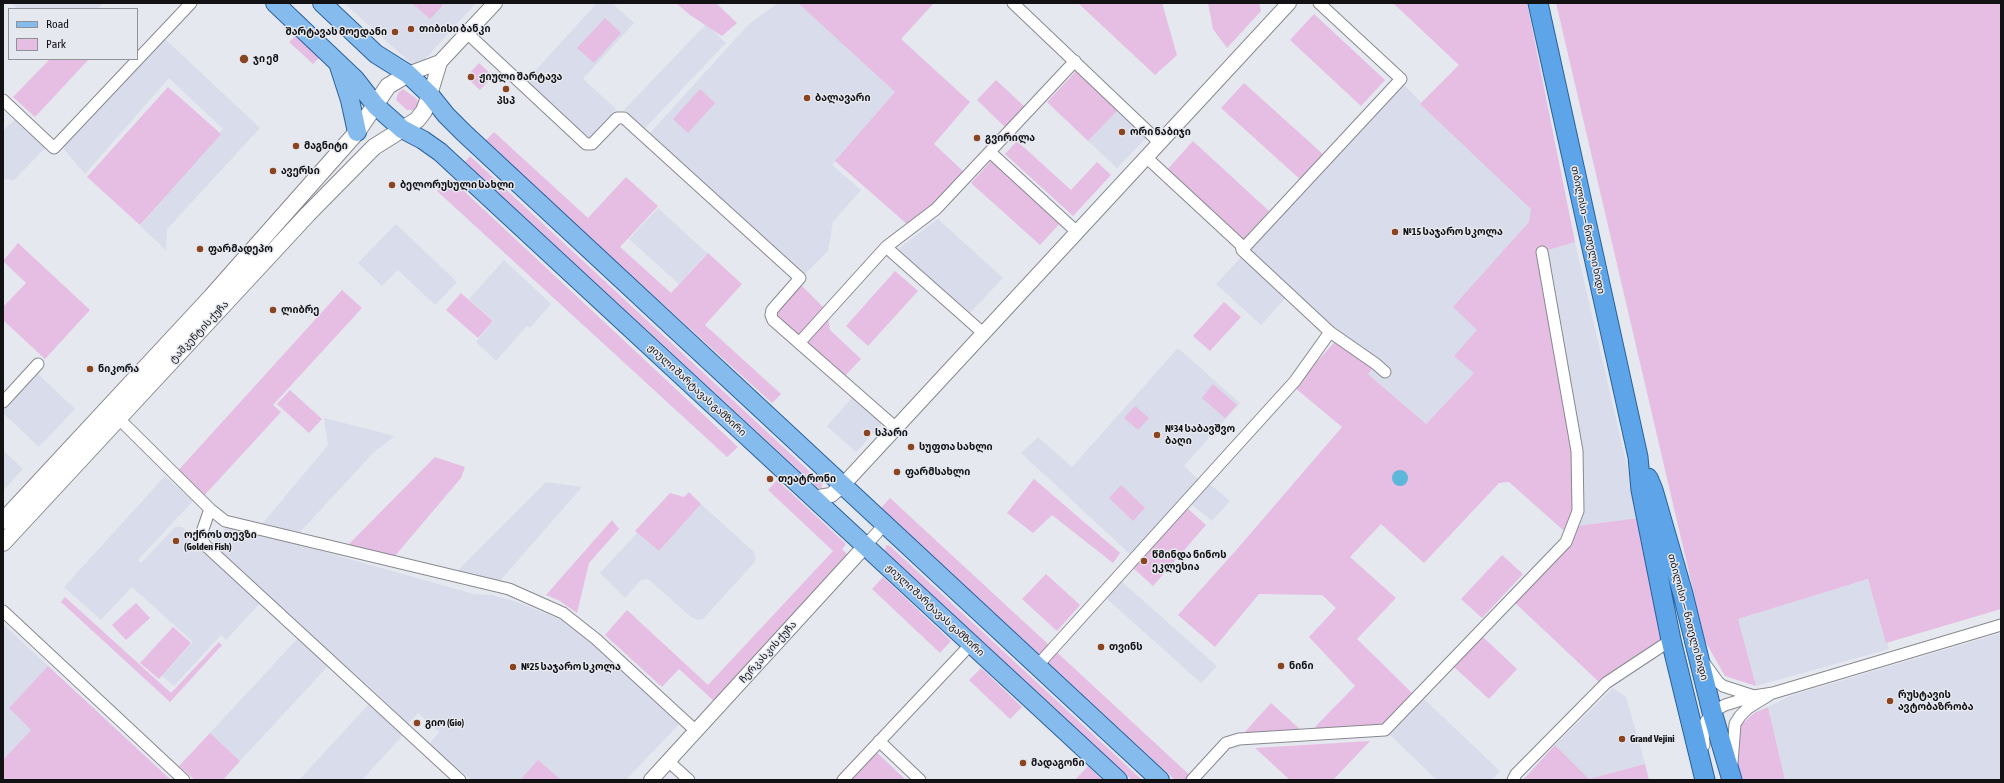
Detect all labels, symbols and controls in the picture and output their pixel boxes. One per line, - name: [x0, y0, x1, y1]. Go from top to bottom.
- legend: [8, 8, 138, 60]
- text: Road: [46, 17, 69, 31]
- place label: თიბისი ბანკი: [419, 23, 490, 35]
- marker: თიბისი ბანკი: [406, 24, 416, 34]
- place label: შარტავას მოედანი: [286, 26, 387, 38]
- marker: შარტავას მოედანი: [390, 27, 400, 37]
- text: Park: [46, 37, 66, 51]
- marker: ჯი ემ: [238, 53, 250, 65]
- place label: ჯი ემ: [253, 53, 279, 65]
- place label: ჟიული შარტავა: [479, 71, 562, 83]
- marker: ჟიული შარტავა: [466, 72, 476, 82]
- marker: პსპ: [501, 84, 511, 94]
- place label: ბალავარი: [815, 92, 870, 104]
- marker: ბალავარი: [802, 93, 812, 103]
- place label: პსპ: [497, 95, 515, 107]
- place label: ორი ნაბიჯი: [1130, 126, 1191, 138]
- marker: ორი ნაბიჯი: [1117, 127, 1127, 137]
- place label: გვირილა: [985, 132, 1035, 144]
- marker: გვირილა: [972, 133, 982, 143]
- place label: მაგნიტი: [304, 140, 348, 152]
- marker: მაგნიტი: [291, 141, 301, 151]
- place label: ავერსი: [281, 165, 320, 177]
- street label: თბილისი — წითელი ხიდი: [1569, 165, 1607, 295]
- marker: ავერსი: [268, 166, 278, 176]
- place label: ბელორუსული სახლი: [400, 179, 514, 191]
- marker: ბელორუსული სახლი: [387, 180, 397, 190]
- place label: №15 საჯარო სკოლა: [1403, 226, 1503, 238]
- marker: №15 საჯარო სკოლა: [1390, 227, 1400, 237]
- place label: ფარმადეპო: [208, 243, 273, 255]
- marker: ფარმადეპო: [195, 244, 205, 254]
- street label: ტაშკენტის ქუჩა: [167, 298, 231, 366]
- place label: ლიბრე: [281, 304, 319, 316]
- marker: ლიბრე: [268, 305, 278, 315]
- street label: ჟიული შარტავას გამზირი: [645, 341, 749, 439]
- place label: ნიკორა: [98, 363, 139, 375]
- marker: ნიკორა: [85, 364, 95, 374]
- place label: №34 საბავშვო ბაღი: [1165, 423, 1235, 446]
- place label: სპარი: [875, 427, 908, 439]
- marker: სპარი: [862, 428, 872, 438]
- marker: №34 საბავშვო ბაღი: [1152, 430, 1162, 440]
- place label: სუფთა სახლი: [919, 441, 993, 453]
- marker: სუფთა სახლი: [906, 442, 916, 452]
- place label: ფარმსახლი: [905, 466, 970, 478]
- marker: ფარმსახლი: [892, 467, 902, 477]
- place label: თეატრონი: [778, 473, 836, 485]
- marker: თეატრონი: [765, 474, 775, 484]
- place label: ოქროს თევზი (Golden Fish): [184, 529, 257, 552]
- marker: ოქროს თევზი (Golden Fish): [171, 536, 181, 546]
- place label: წმინდა ნინოს ეკლესია: [1152, 549, 1226, 572]
- street label: თბილისი — წითელი ხიდი: [1665, 552, 1711, 682]
- marker: წმინდა ნინოს ეკლესია: [1139, 556, 1149, 566]
- street label: ჟიული შარტავას გამზირი: [883, 561, 987, 659]
- street label: ჩერკასკის ქუჩა: [737, 619, 799, 685]
- place label: თვინს: [1109, 641, 1143, 653]
- marker: თვინს: [1096, 642, 1106, 652]
- place label: ნინი: [1289, 660, 1314, 672]
- place label: №25 საჯარო სკოლა: [521, 661, 621, 673]
- marker: ნინი: [1276, 661, 1286, 671]
- marker: №25 საჯარო სკოლა: [508, 662, 518, 672]
- place label: რუსტავის ავტობაზრობა: [1898, 689, 1974, 712]
- marker: რუსტავის ავტობაზრობა: [1885, 696, 1895, 706]
- place label: გიო (Gio): [425, 717, 464, 729]
- marker: გიო (Gio): [412, 718, 422, 728]
- place label: Grand Vejini: [1630, 733, 1675, 745]
- marker: Grand Vejini: [1617, 734, 1627, 744]
- place label: მადაგონი: [1031, 757, 1085, 769]
- marker: მადაგონი: [1018, 758, 1028, 768]

